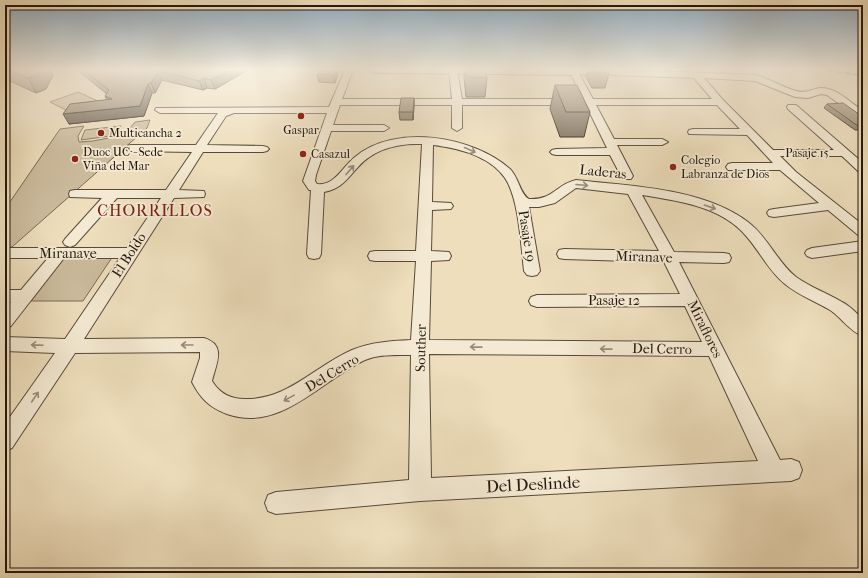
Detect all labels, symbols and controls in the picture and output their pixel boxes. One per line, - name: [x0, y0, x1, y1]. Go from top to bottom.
- marker: Gaspar: [296, 111, 306, 121]
- place label: Gaspar: [283, 123, 320, 137]
- place label: Multicancha 2: [109, 126, 182, 140]
- marker: Multicancha 2: [96, 128, 106, 138]
- place label: Duoc UC - Sede Viña del Mar: [82, 145, 163, 173]
- one-way arrow: [463, 146, 475, 154]
- street label: Pasaje 15: [785, 146, 829, 160]
- place label: Casazul: [311, 147, 351, 161]
- marker: Casazul: [298, 149, 308, 159]
- place label: Colegio Labranza de Dios: [681, 153, 770, 181]
- marker: Duoc UC - Sede Viña del Mar: [70, 154, 80, 164]
- street label: Laderas: [579, 161, 627, 183]
- marker: Colegio Labranza de Dios: [668, 162, 678, 172]
- one-way arrow: [345, 164, 354, 175]
- one-way arrow: [575, 182, 588, 189]
- district label: CHORRILLOS: [97, 201, 213, 220]
- one-way arrow: [703, 204, 716, 211]
- street label: Pasaje 19: [515, 209, 539, 263]
- street label: El Boldo: [108, 229, 150, 281]
- street label: Miranave: [39, 245, 97, 262]
- street label: Miranave: [615, 248, 673, 266]
- street label: Pasaje 12: [588, 292, 640, 309]
- street label: Miraflores: [684, 297, 726, 361]
- street label: Souther: [412, 324, 430, 372]
- street label: Del Cerro: [632, 340, 692, 358]
- one-way arrow: [31, 341, 44, 349]
- one-way arrow: [181, 341, 194, 349]
- one-way arrow: [470, 343, 483, 351]
- one-way arrow: [600, 345, 613, 352]
- street label: Del Cerro: [302, 350, 362, 396]
- one-way arrow: [31, 392, 39, 403]
- one-way arrow: [283, 395, 295, 402]
- street label: Del Deslinde: [485, 472, 581, 496]

